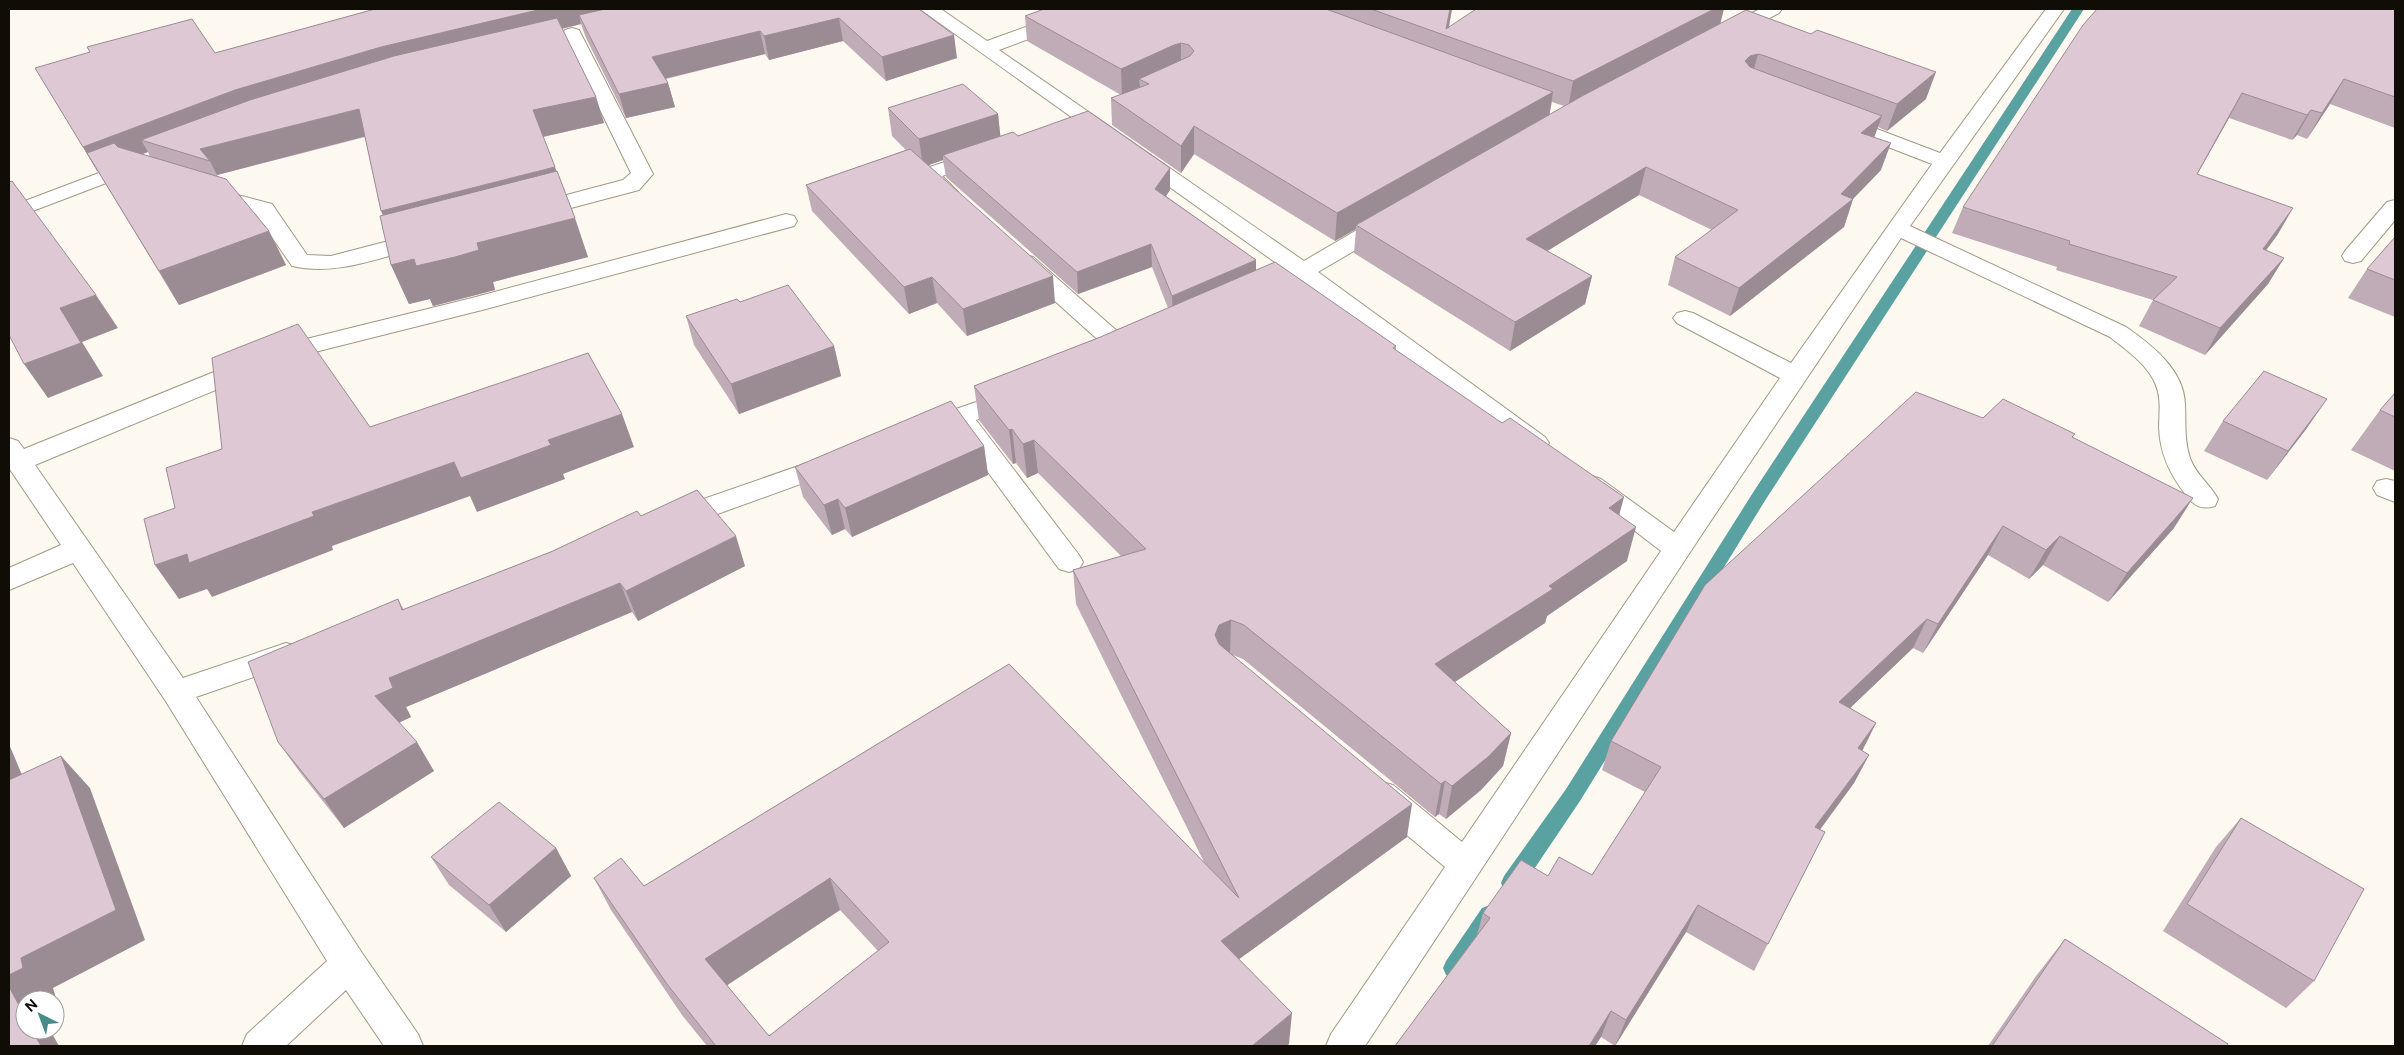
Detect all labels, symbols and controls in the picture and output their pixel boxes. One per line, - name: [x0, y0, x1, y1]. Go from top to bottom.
- north arrow: [15, 990, 65, 1040]
- text: N: [22, 996, 41, 1015]

